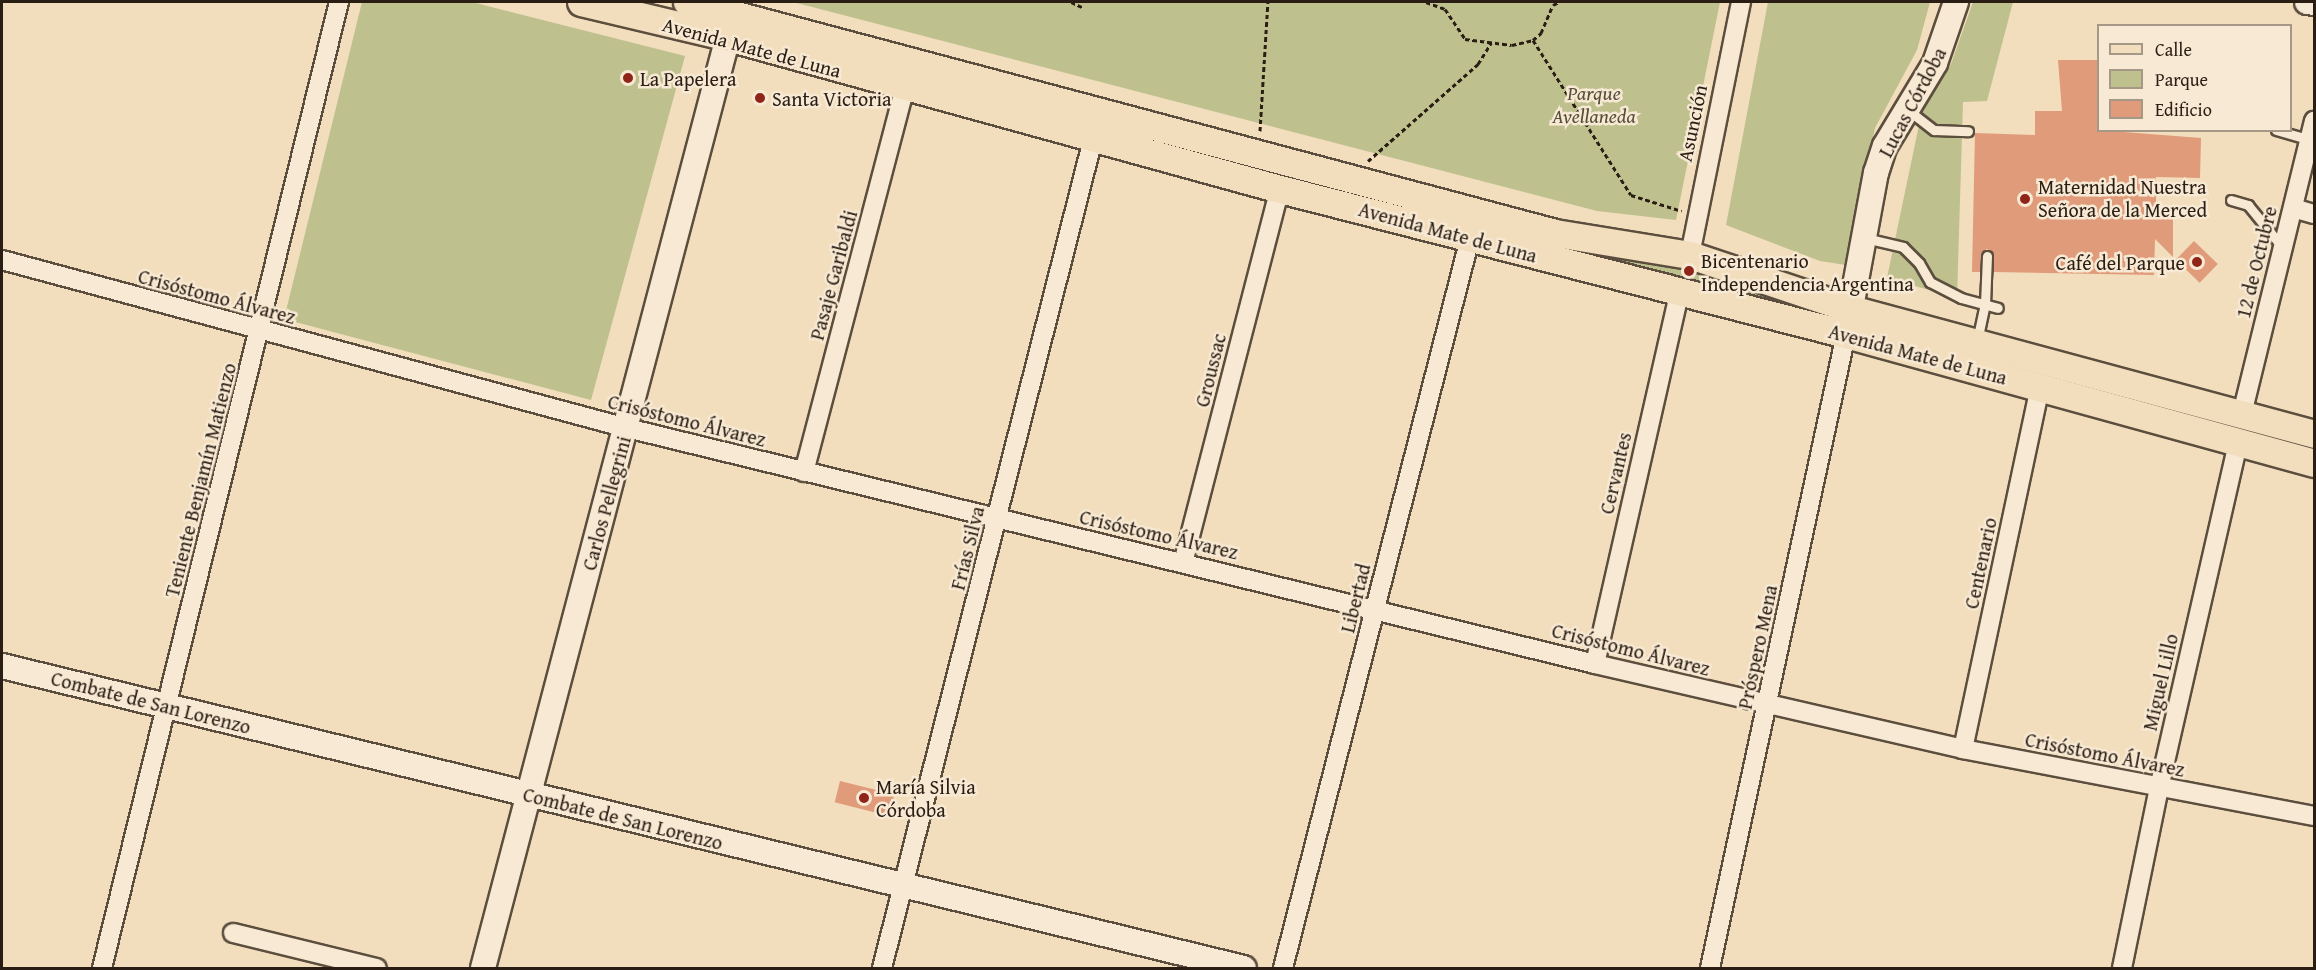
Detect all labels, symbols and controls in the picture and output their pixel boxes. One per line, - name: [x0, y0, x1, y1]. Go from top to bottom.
- street label: Avenida Mate de Luna: [660, 12, 844, 82]
- legend: [2097, 24, 2292, 132]
- text: Calle: [2155, 36, 2192, 63]
- street label: Lucas Córdoba: [1873, 43, 1951, 161]
- place label: La Papelera: [640, 66, 736, 90]
- text: Parque: [2155, 66, 2208, 93]
- marker: La Papelera: [621, 71, 635, 85]
- park label: Parque Avellaneda: [1552, 81, 1636, 128]
- street label: Asunción: [1672, 82, 1712, 164]
- place label: Santa Victoria: [772, 86, 892, 110]
- marker: Santa Victoria: [753, 91, 767, 105]
- text: Edificio: [2155, 96, 2212, 123]
- place label: Maternidad Nuestra Señora de la Merced: [2038, 175, 2207, 222]
- marker: Maternidad Nuestra Señora de la Merced: [2016, 190, 2034, 208]
- street label: Avenida Mate de Luna: [1356, 197, 1540, 267]
- street label: 12 de Octubre: [2230, 203, 2282, 321]
- street label: Pasaje Garibaldi: [804, 207, 862, 343]
- place label: Bicentenario Independencia Argentina: [1701, 248, 1914, 295]
- place label: Café del Parque: [2056, 250, 2185, 274]
- marker: Café del Parque: [2190, 255, 2204, 269]
- street label: Crisóstomo Álvarez: [136, 263, 298, 329]
- marker: Bicentenario Independencia Argentina: [1682, 264, 1696, 278]
- street label: Avenida Mate de Luna: [1826, 319, 2010, 389]
- street label: Groussac: [1189, 331, 1231, 409]
- street label: Teniente Benjamín Matienzo: [159, 360, 241, 600]
- street label: Crisóstomo Álvarez: [606, 389, 768, 451]
- street label: Cervantes: [1594, 430, 1636, 516]
- street label: Carlos Pellegrini: [577, 433, 635, 573]
- street label: Frías Silva: [945, 504, 989, 592]
- street label: Crisóstomo Álvarez: [1077, 504, 1241, 564]
- street label: Centenario: [1959, 515, 2001, 611]
- street label: Libertad: [1335, 561, 1375, 635]
- street label: Próspero Mena: [1732, 583, 1782, 711]
- street label: Crisóstomo Álvarez: [1550, 618, 1712, 680]
- street label: Miguel Lillo: [2137, 631, 2183, 733]
- street label: Combate de San Lorenzo: [49, 666, 253, 738]
- street label: Crisóstomo Álvarez: [2023, 727, 2187, 781]
- place label: María Silvia Córdoba: [876, 774, 976, 821]
- street label: Combate de San Lorenzo: [521, 782, 725, 854]
- marker: María Silvia Córdoba: [857, 791, 871, 805]

